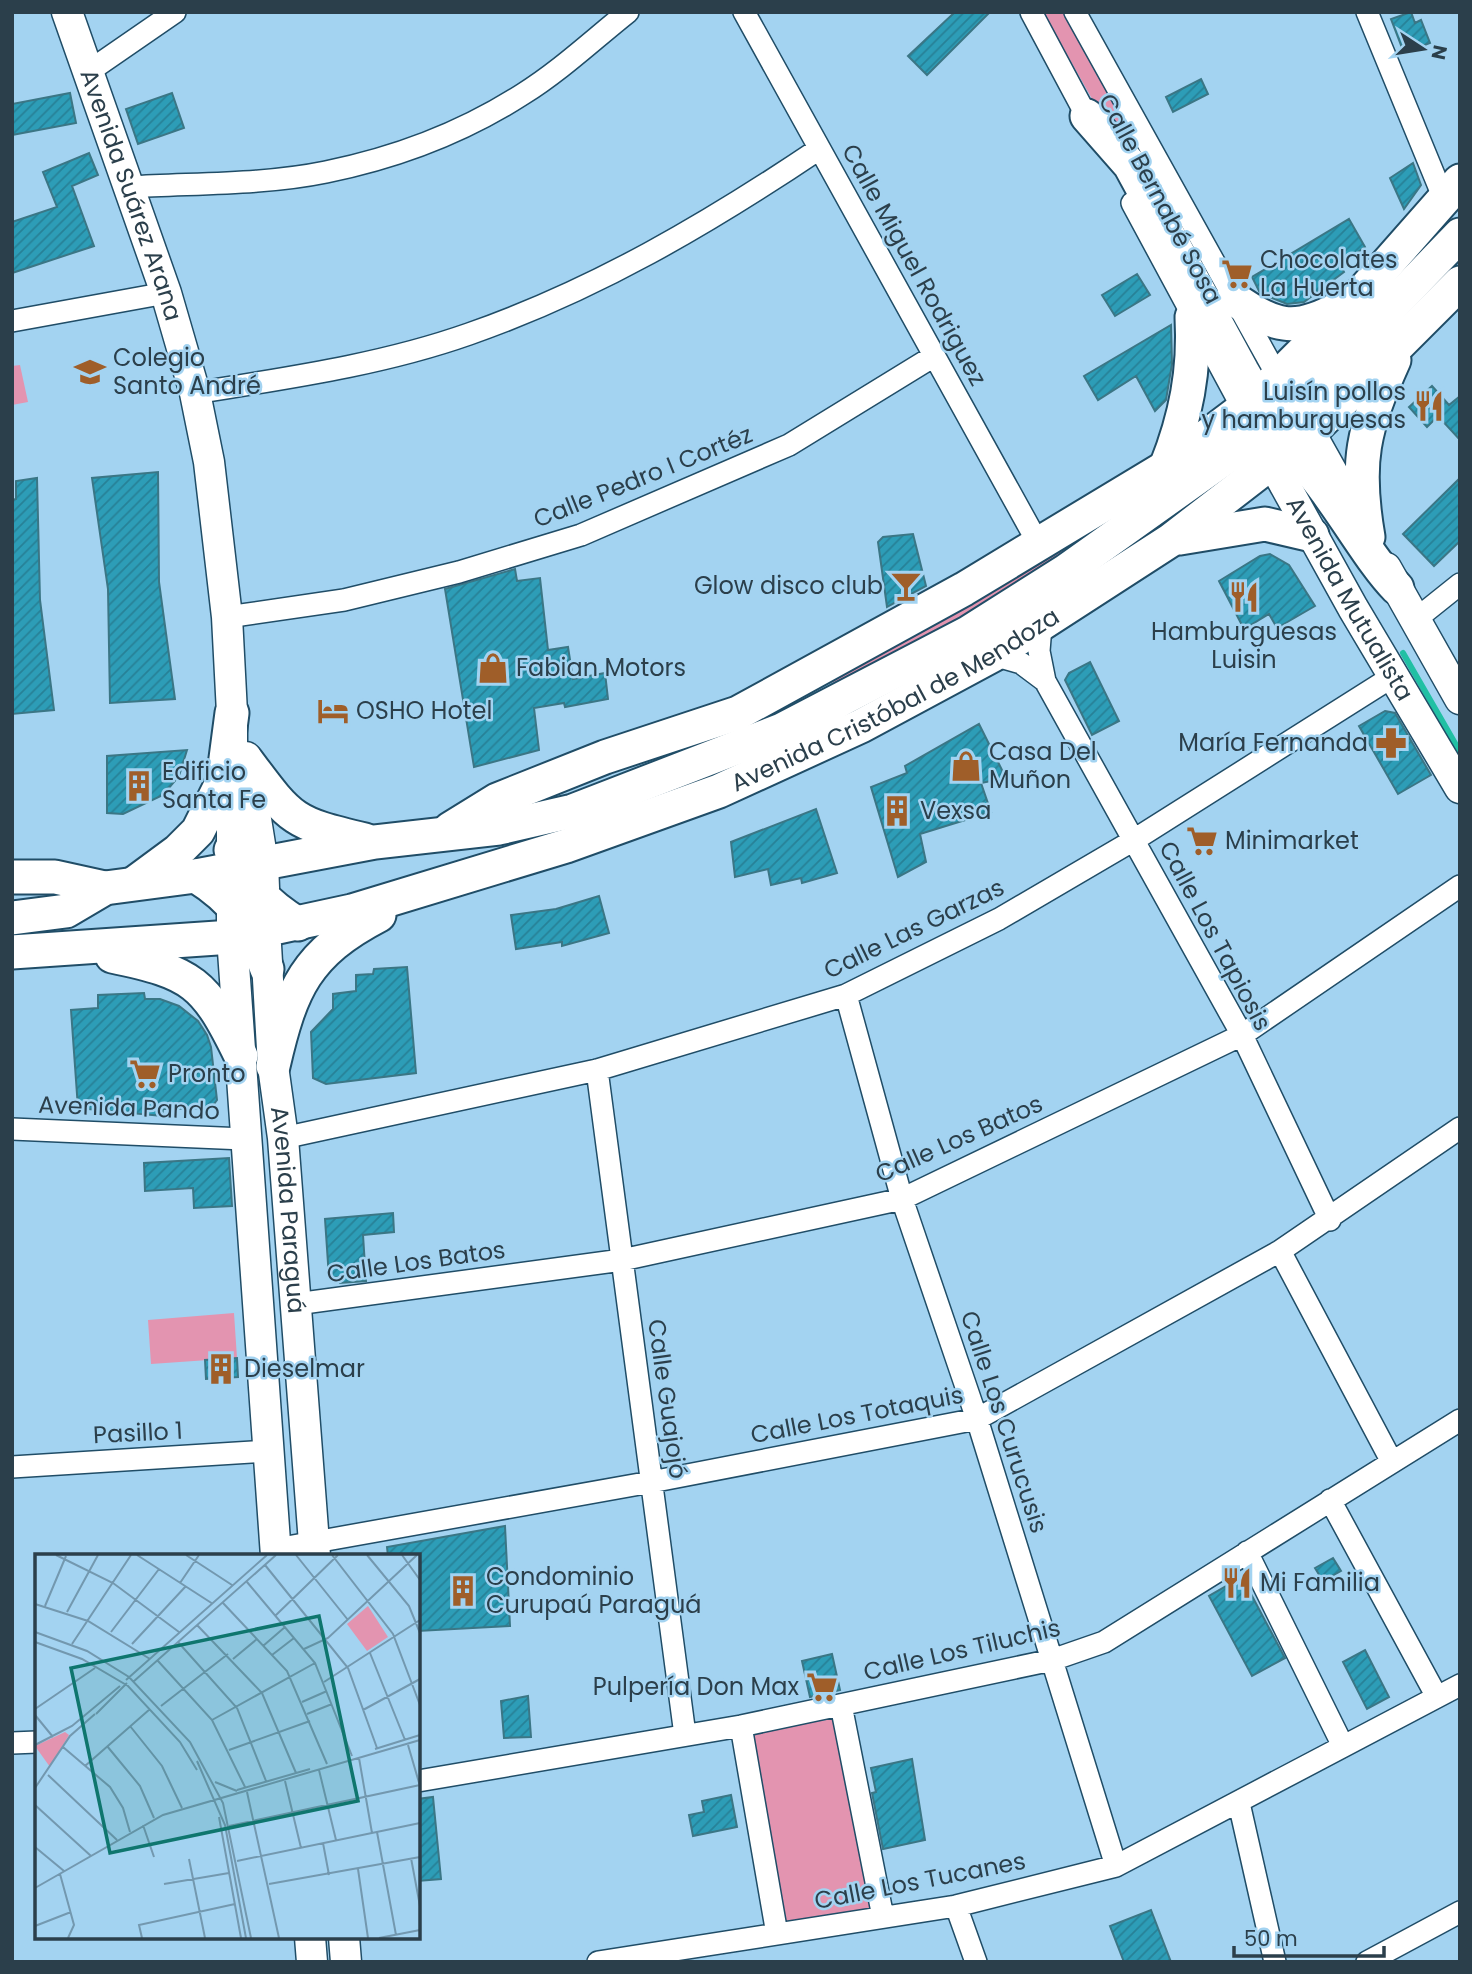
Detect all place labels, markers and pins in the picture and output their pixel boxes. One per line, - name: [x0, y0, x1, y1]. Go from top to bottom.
- place label: Chocolates La Huerta: [1260, 243, 1397, 304]
- supermarket icon: Chocolates La Huerta: [1220, 257, 1254, 291]
- place label: Colegio Santo André: [113, 341, 261, 402]
- school or university icon: Colegio Santo André: [73, 355, 107, 389]
- place label: Luisín pollos y hamburguesas: [1201, 375, 1406, 436]
- restaurant icon: Luisín pollos y hamburguesas: [1412, 389, 1446, 423]
- place label: Glow disco club: [694, 569, 883, 602]
- bar icon: Glow disco club: [889, 569, 923, 603]
- restaurant icon: Hamburguesas Luisin: [1227, 580, 1261, 614]
- place label: Hamburguesas Luisin: [1151, 615, 1337, 676]
- shop icon: Fabian Motors: [476, 651, 510, 685]
- place label: Fabian Motors: [516, 651, 686, 684]
- hotel icon: OSHO Hotel: [316, 694, 350, 728]
- place label: OSHO Hotel: [356, 694, 492, 727]
- place label: María Fernanda: [1178, 726, 1368, 759]
- pharmacy icon: María Fernanda: [1374, 726, 1408, 760]
- place label: Casa Del Muñon: [989, 735, 1097, 796]
- shop icon: Casa Del Muñon: [949, 749, 983, 783]
- place label: Edificio Santa Fe: [162, 755, 266, 816]
- building icon: Edificio Santa Fe: [122, 769, 156, 803]
- building icon: Vexsa: [880, 794, 914, 828]
- place label: Vexsa: [920, 794, 991, 827]
- supermarket icon: Minimarket: [1185, 824, 1219, 858]
- place label: Minimarket: [1225, 824, 1359, 857]
- supermarket icon: Pronto: [128, 1057, 162, 1091]
- place label: Pronto: [168, 1057, 246, 1090]
- building icon: Dieselmar: [204, 1352, 238, 1386]
- place label: Dieselmar: [244, 1352, 365, 1385]
- place label: Condominio Curupaú Paraguá: [486, 1560, 702, 1621]
- restaurant icon: Mi Familia: [1220, 1566, 1254, 1600]
- place label: Mi Familia: [1260, 1566, 1380, 1599]
- building icon: Condominio Curupaú Paraguá: [446, 1574, 480, 1608]
- place label: Pulpería Don Max: [593, 1670, 800, 1703]
- supermarket icon: Pulpería Don Max: [805, 1670, 839, 1704]

